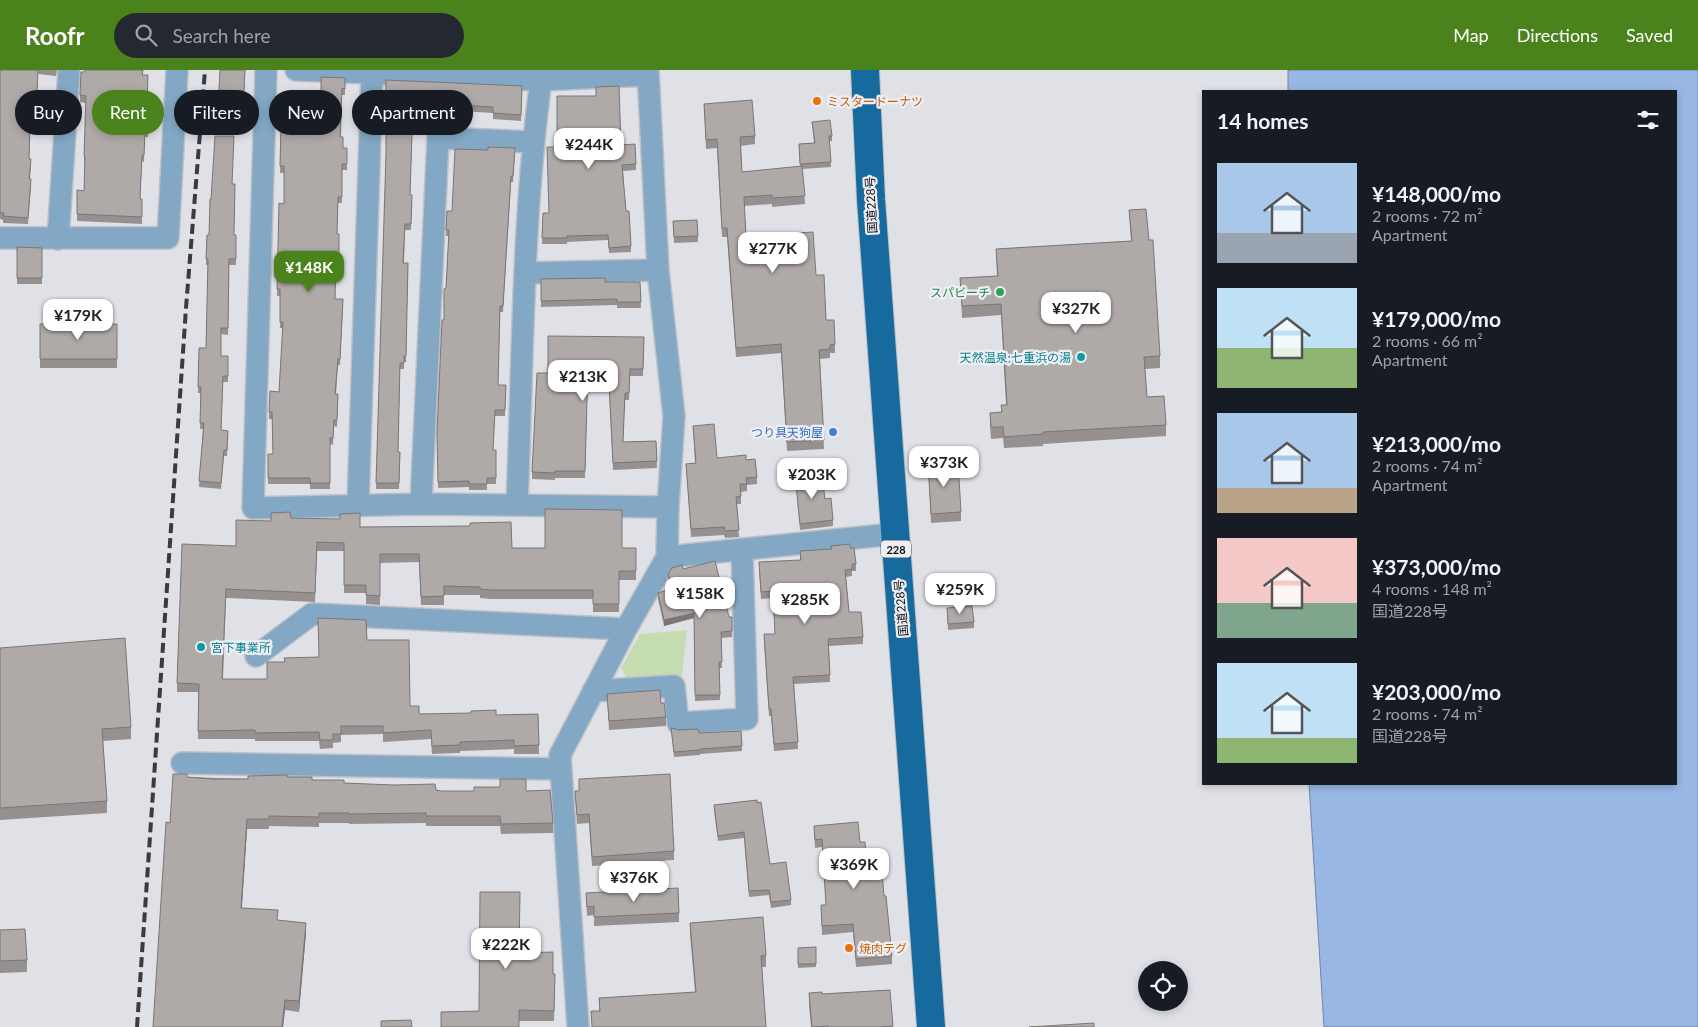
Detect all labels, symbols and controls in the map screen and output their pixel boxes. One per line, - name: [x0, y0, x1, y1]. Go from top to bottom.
- search box: [114, 13, 464, 58]
- text: Roofr: [25, 21, 84, 50]
- icon: search: [132, 21, 160, 49]
- text: Search here: [172, 24, 270, 47]
- text: Map: [1453, 24, 1489, 46]
- text: Directions: [1517, 24, 1598, 46]
- text: Saved: [1626, 24, 1673, 46]
- chip: Buy: [15, 90, 82, 135]
- chip: Rent: [92, 90, 164, 135]
- chip: Filters: [174, 90, 259, 135]
- chip: New: [269, 90, 342, 135]
- chip: Apartment: [352, 90, 473, 135]
- place label: ミスタードーナツ: [827, 94, 923, 109]
- marker: ミスタードーナツ: [811, 95, 823, 107]
- icon: filters: [1634, 106, 1662, 134]
- text: 14 homes: [1217, 108, 1308, 133]
- pin: ¥244K: [554, 128, 624, 170]
- text: ¥244K: [565, 134, 613, 153]
- street label: 国道228号: [862, 176, 880, 234]
- text: ¥148,000/mo: [1372, 181, 1501, 206]
- icon: home: [1257, 183, 1317, 243]
- text: 2 rooms · 72 m²: [1372, 206, 1483, 225]
- text: Apartment: [1372, 225, 1447, 244]
- pin: ¥277K: [738, 232, 808, 274]
- text: ¥277K: [749, 238, 797, 257]
- pin: ¥148K: [274, 250, 344, 293]
- text: ¥148K: [285, 257, 333, 276]
- place label: スパビーチ: [930, 285, 990, 300]
- marker: スパビーチ: [994, 286, 1006, 298]
- pin: ¥327K: [1041, 292, 1111, 334]
- pin: ¥179K: [43, 298, 113, 341]
- text: ¥327K: [1052, 298, 1100, 317]
- text: ¥179K: [54, 305, 102, 324]
- text: ¥179,000/mo: [1372, 306, 1501, 331]
- icon: home: [1257, 308, 1317, 368]
- text: 2 rooms · 66 m²: [1372, 331, 1483, 350]
- place label: 天然温泉;七重浜の湯: [960, 350, 1071, 365]
- text: Apartment: [1372, 350, 1447, 369]
- marker: 天然温泉;七重浜の湯: [1075, 351, 1087, 363]
- pin: ¥213K: [548, 360, 618, 402]
- text: ¥213K: [559, 366, 607, 385]
- place label: つり具天狗屋: [751, 425, 823, 440]
- marker: つり具天狗屋: [827, 426, 839, 438]
- text: ¥213,000/mo: [1372, 431, 1501, 456]
- icon: home: [1257, 433, 1317, 493]
- pin: ¥373K: [909, 446, 979, 488]
- text: ¥373K: [920, 452, 968, 471]
- text: 2 rooms · 74 m²: [1372, 456, 1483, 475]
- pin: ¥203K: [777, 458, 847, 500]
- text: ¥203K: [788, 464, 836, 483]
- text: Apartment: [1372, 475, 1447, 494]
- road number: 228: [881, 540, 911, 558]
- text: ¥373,000/mo: [1372, 554, 1501, 579]
- icon: home: [1257, 558, 1317, 618]
- pin: ¥259K: [925, 572, 995, 615]
- pin: ¥158K: [665, 576, 735, 619]
- street label: 国道228号: [891, 579, 911, 637]
- text: ¥259K: [936, 579, 984, 598]
- text: 4 rooms · 148 m²: [1372, 579, 1492, 598]
- pin: ¥285K: [770, 582, 840, 625]
- text: ¥158K: [676, 583, 724, 602]
- text: ¥285K: [781, 589, 829, 608]
- text: 国道228号: [1372, 601, 1448, 620]
- place label: 宮下事業所: [211, 640, 271, 655]
- marker: 宮下事業所: [195, 641, 207, 653]
- text: ¥203,000/mo: [1372, 679, 1501, 704]
- icon: home: [1257, 683, 1317, 743]
- text: 2 rooms · 74 m²: [1372, 704, 1483, 723]
- text: 国道228号: [1372, 726, 1448, 745]
- pin: ¥369K: [819, 848, 889, 890]
- text: ¥369K: [830, 854, 878, 873]
- pin: ¥376K: [599, 860, 669, 903]
- text: ¥376K: [610, 867, 658, 886]
- pin: ¥222K: [471, 928, 541, 970]
- text: ¥222K: [482, 934, 530, 953]
- place label: 焼肉テグ: [859, 941, 907, 956]
- marker: 焼肉テグ: [843, 942, 855, 954]
- map controls: [1138, 961, 1188, 1011]
- button: locate: [1138, 961, 1188, 1011]

